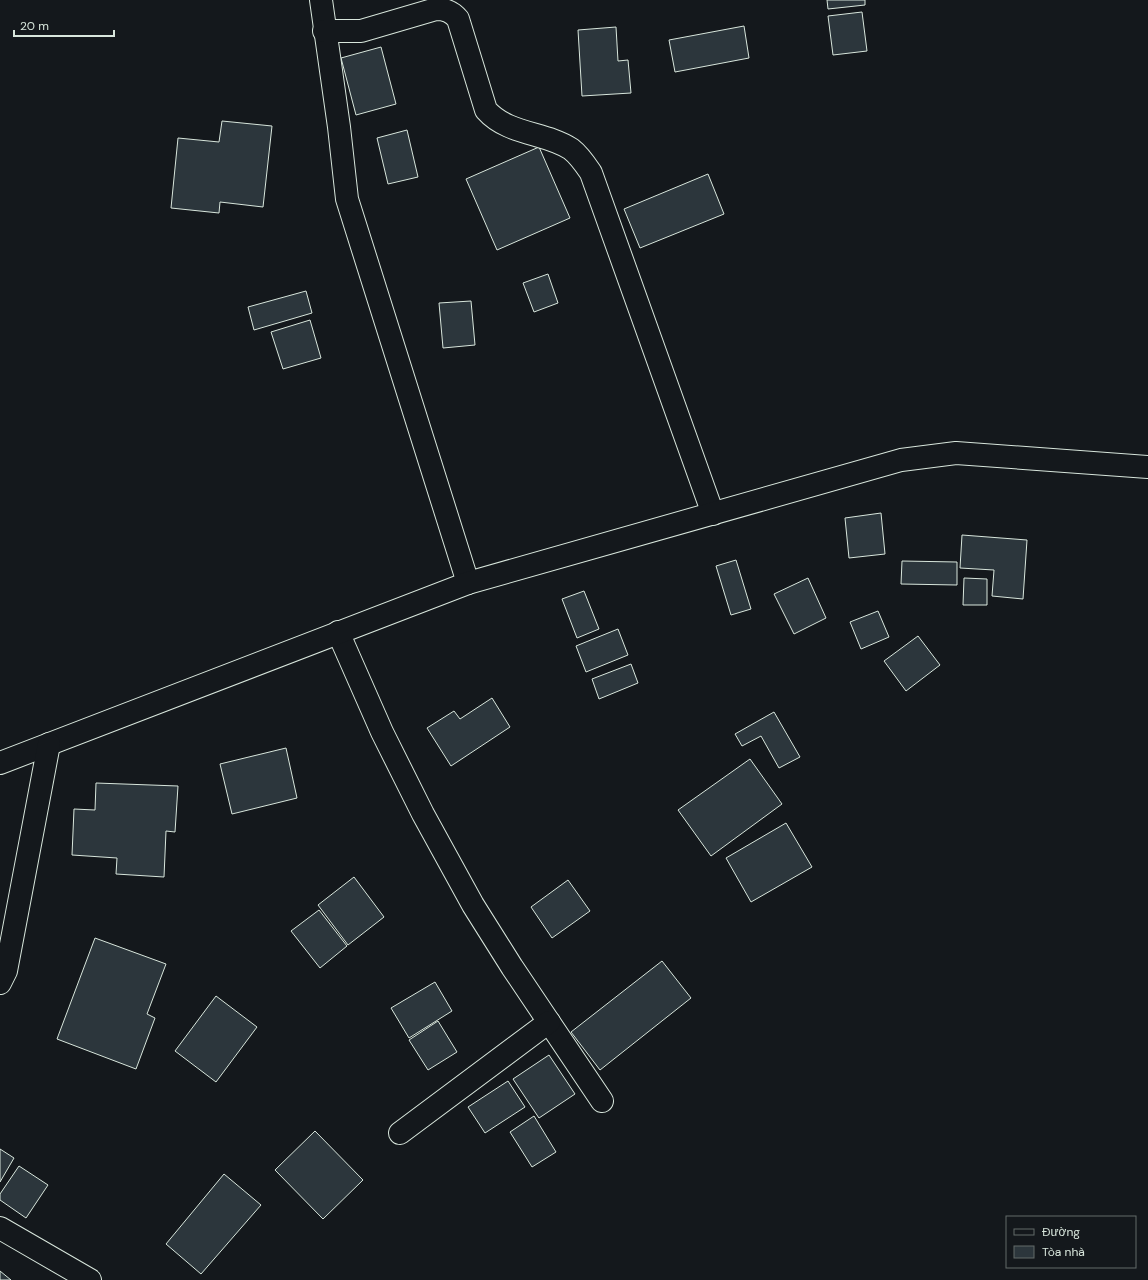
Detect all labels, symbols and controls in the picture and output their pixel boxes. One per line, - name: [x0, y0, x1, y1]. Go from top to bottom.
- scale bar: [14, 12, 114, 38]
- text: 20 m: [20, 18, 49, 34]
- legend: [1006, 1216, 1136, 1268]
- text: Đường: [1042, 1224, 1080, 1240]
- text: Tòa nhà: [1042, 1244, 1085, 1260]

